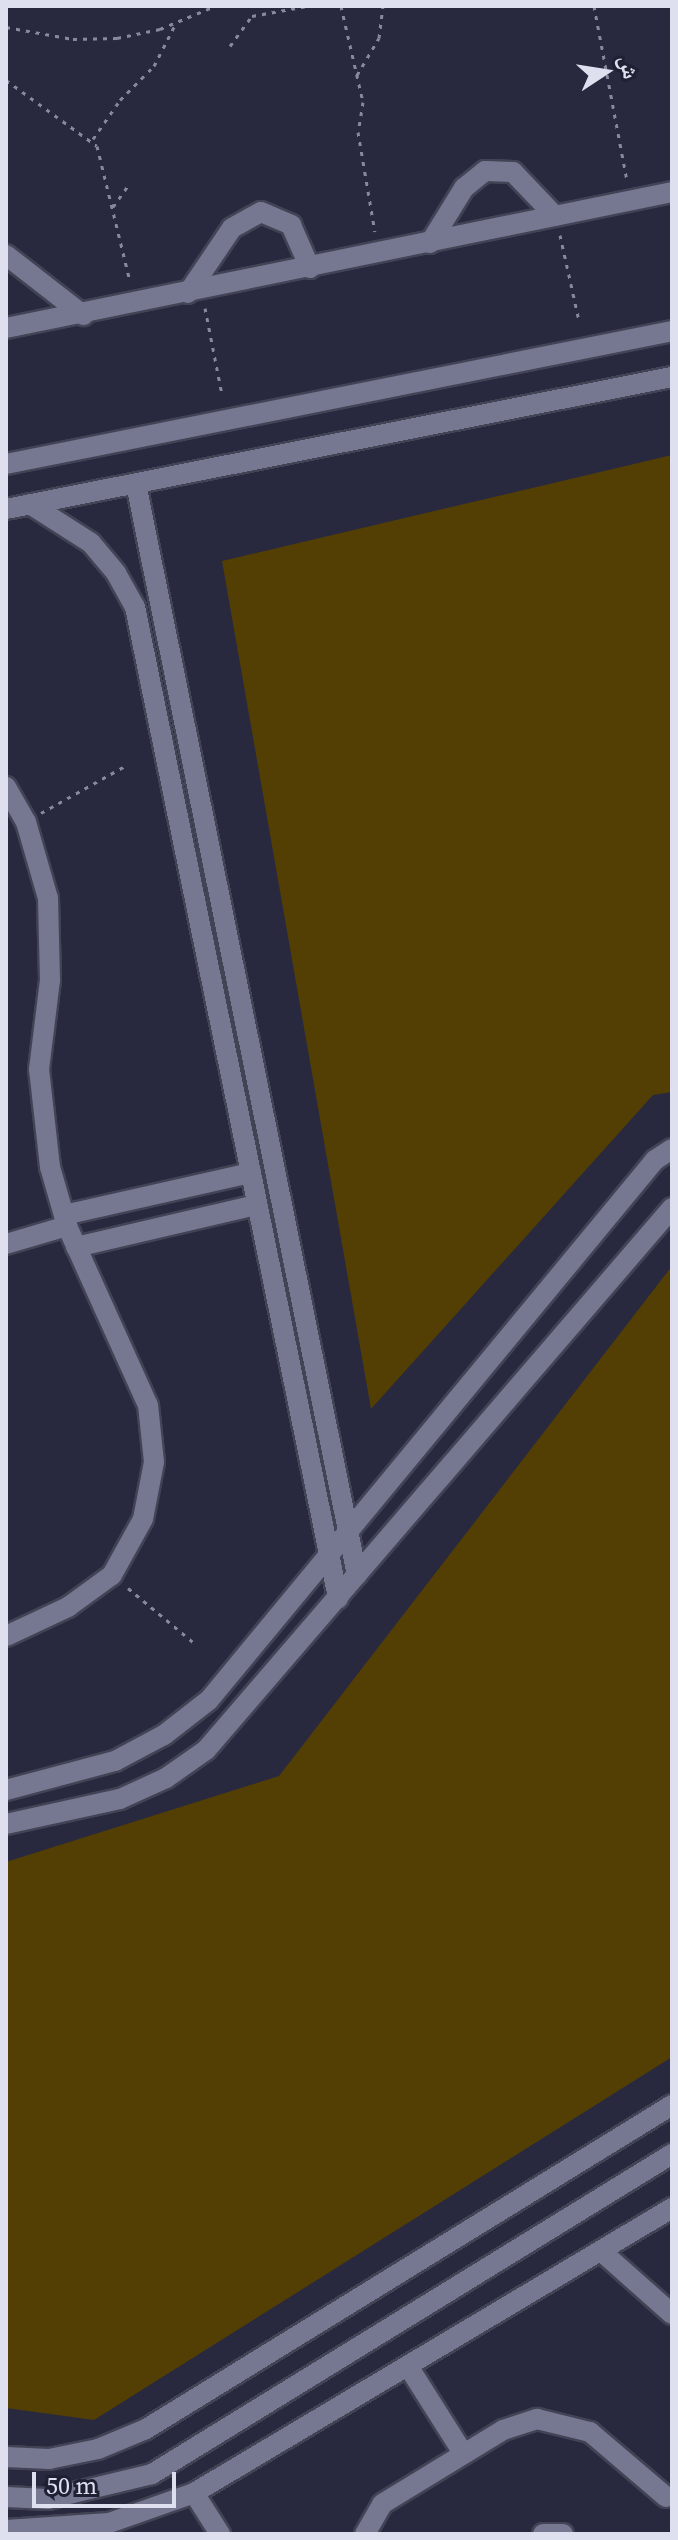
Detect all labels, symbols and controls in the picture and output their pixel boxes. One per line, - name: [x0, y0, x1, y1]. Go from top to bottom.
- north arrow: [566, 32, 646, 112]
- text: ش: [612, 52, 647, 82]
- scale bar: [36, 2456, 180, 2506]
- text: 50 m: [46, 2469, 97, 2502]

